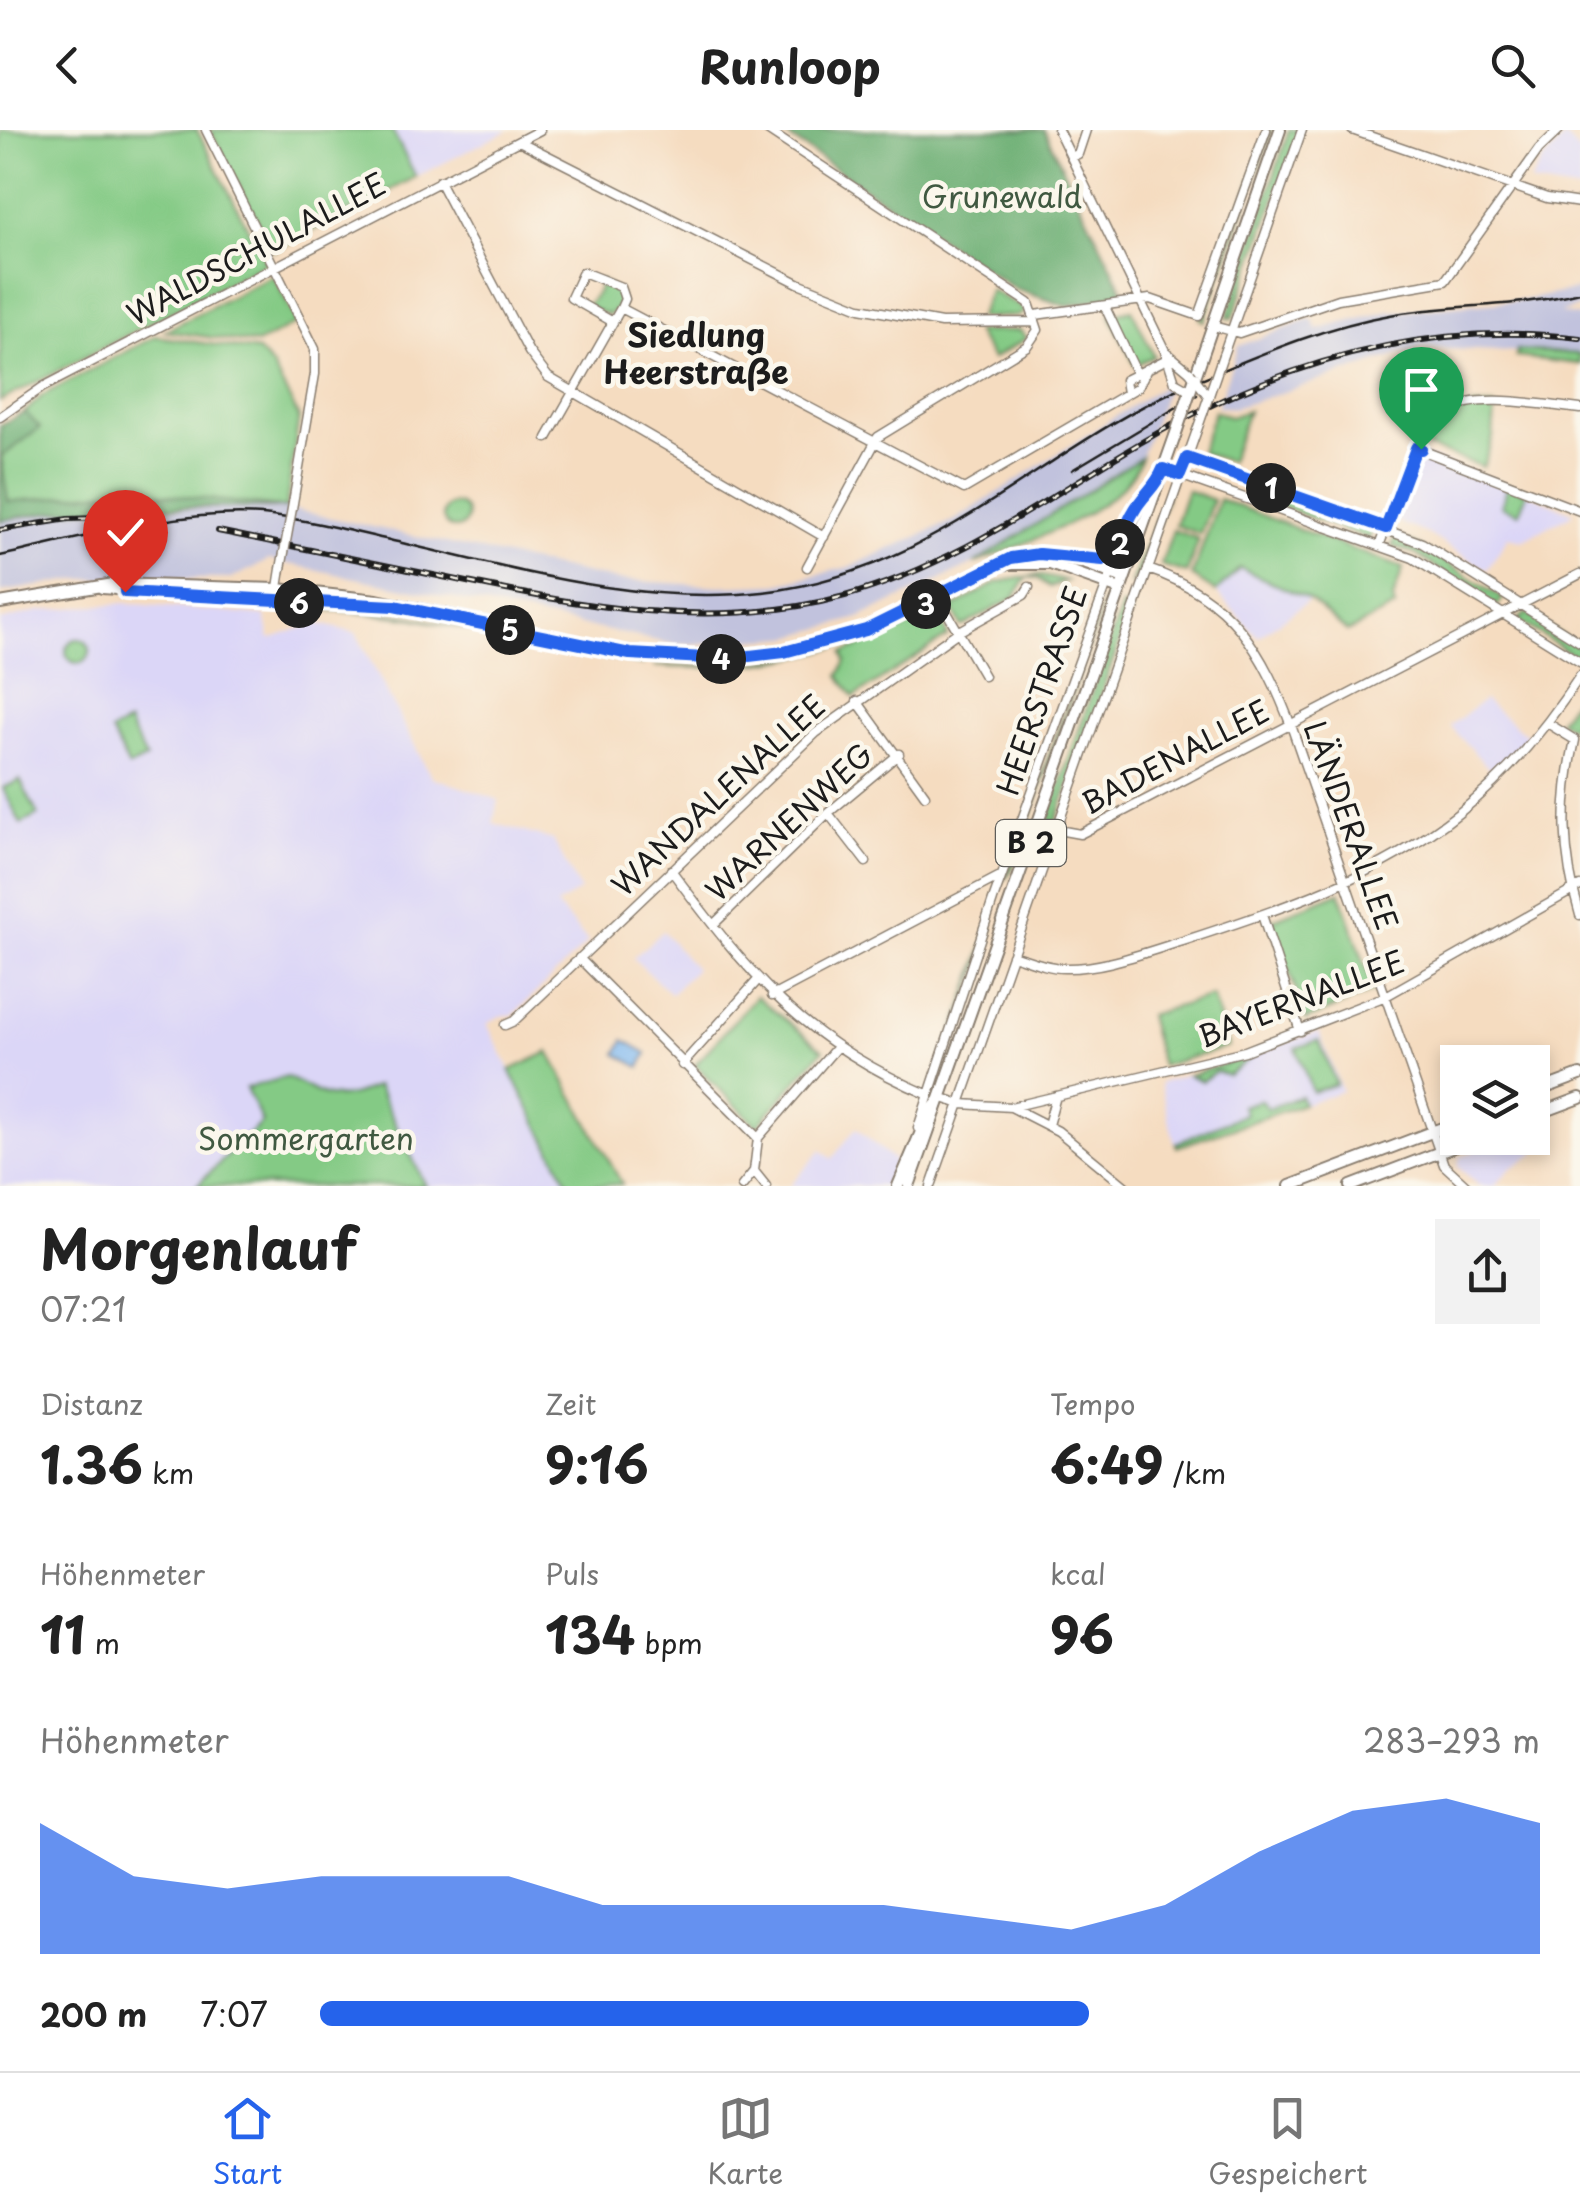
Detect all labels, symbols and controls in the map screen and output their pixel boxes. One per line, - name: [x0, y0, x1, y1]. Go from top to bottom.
- text: Runloop: [699, 31, 881, 99]
- icon: back: [40, 38, 95, 93]
- icon: search: [1485, 38, 1540, 93]
- street label: WALDSCHULALLEE: [118, 160, 394, 335]
- park label: Grunewald: [922, 173, 1082, 218]
- district label: Siedlung Heerstraße: [603, 310, 789, 395]
- pin: [1379, 347, 1464, 450]
- icon: arrive: [1394, 362, 1449, 417]
- pin: 1: [1246, 463, 1296, 513]
- text: 1: [1264, 466, 1278, 509]
- pin: [83, 490, 168, 593]
- icon: check: [98, 505, 153, 560]
- pin: 2: [1095, 519, 1145, 569]
- text: 2: [1110, 522, 1130, 565]
- pin: 6: [274, 578, 324, 628]
- pin: 3: [901, 579, 951, 629]
- street label: HEERSTRASSE: [984, 580, 1097, 800]
- text: 6: [289, 581, 309, 624]
- text: 3: [917, 582, 935, 625]
- pin: 5: [485, 605, 535, 655]
- text: 5: [501, 608, 519, 651]
- pin: 4: [696, 634, 746, 684]
- text: 4: [711, 637, 731, 680]
- street label: WANDALENALLEE: [600, 683, 834, 905]
- street label: BADENALLEE: [1073, 687, 1277, 824]
- street label: LÄNDERALLEE: [1294, 714, 1411, 936]
- street label: WARNENWEG: [694, 731, 882, 911]
- road number: B 2: [996, 820, 1066, 866]
- street label: BAYERNALLEE: [1191, 938, 1411, 1058]
- map controls: [1440, 1045, 1550, 1155]
- button: layers: [1440, 1045, 1550, 1155]
- park label: Sommergarten: [198, 1115, 414, 1160]
- text: Morgenlauf: [40, 1206, 357, 1289]
- button: share: [1435, 1219, 1540, 1324]
- text: 07:21: [40, 1285, 126, 1333]
- text: Distanz: [40, 1382, 143, 1425]
- text: Zeit: [545, 1382, 596, 1425]
- text: Tempo: [1050, 1382, 1136, 1425]
- text: 1.36: [40, 1425, 143, 1501]
- text: 9:16: [545, 1425, 649, 1501]
- text: 6:49: [1050, 1425, 1164, 1501]
- text: km: [143, 1451, 194, 1494]
- text: /km: [1164, 1451, 1226, 1494]
- text: Höhenmeter: [40, 1552, 205, 1595]
- text: Puls: [545, 1552, 599, 1595]
- text: kcal: [1050, 1552, 1106, 1595]
- text: 11: [40, 1595, 85, 1671]
- text: 134: [545, 1595, 636, 1671]
- text: 96: [1050, 1595, 1114, 1671]
- text: m: [85, 1621, 120, 1664]
- text: bpm: [636, 1621, 703, 1664]
- text: Höhenmeter: [40, 1716, 229, 1764]
- text: 283–293 m: [1363, 1716, 1540, 1764]
- text: 200 m: [40, 1990, 147, 2038]
- text: 7:07: [200, 1990, 268, 2038]
- tab: Start: [213, 2091, 282, 2194]
- tab: Karte: [707, 2091, 783, 2194]
- tab: Gespeichert: [1208, 2091, 1367, 2194]

